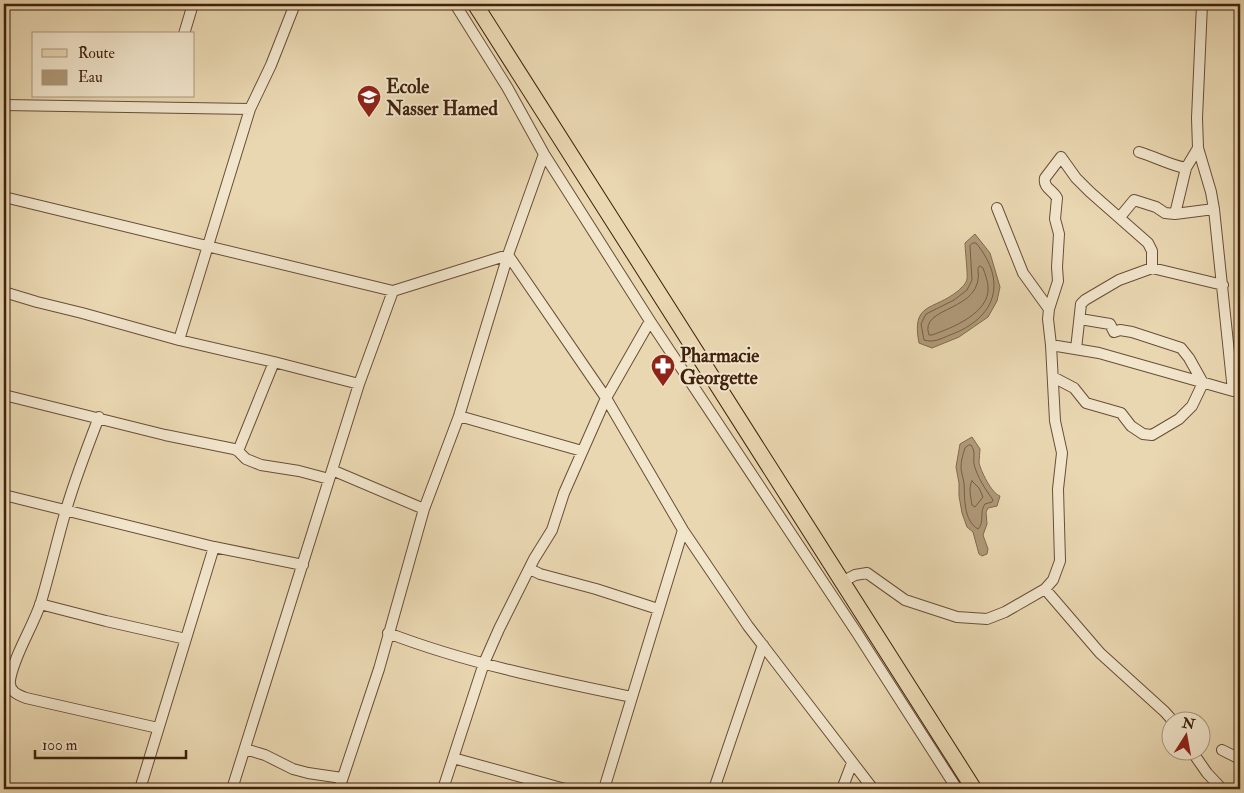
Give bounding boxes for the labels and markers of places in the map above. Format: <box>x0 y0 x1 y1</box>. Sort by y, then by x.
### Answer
place label: Ecole Nasser Hamed <box>385 75 498 121</box>
school or university icon: Ecole Nasser Hamed <box>356 84 382 118</box>
place label: Pharmacie Georgette <box>680 344 759 391</box>
pharmacy icon: Pharmacie Georgette <box>650 353 676 387</box>

